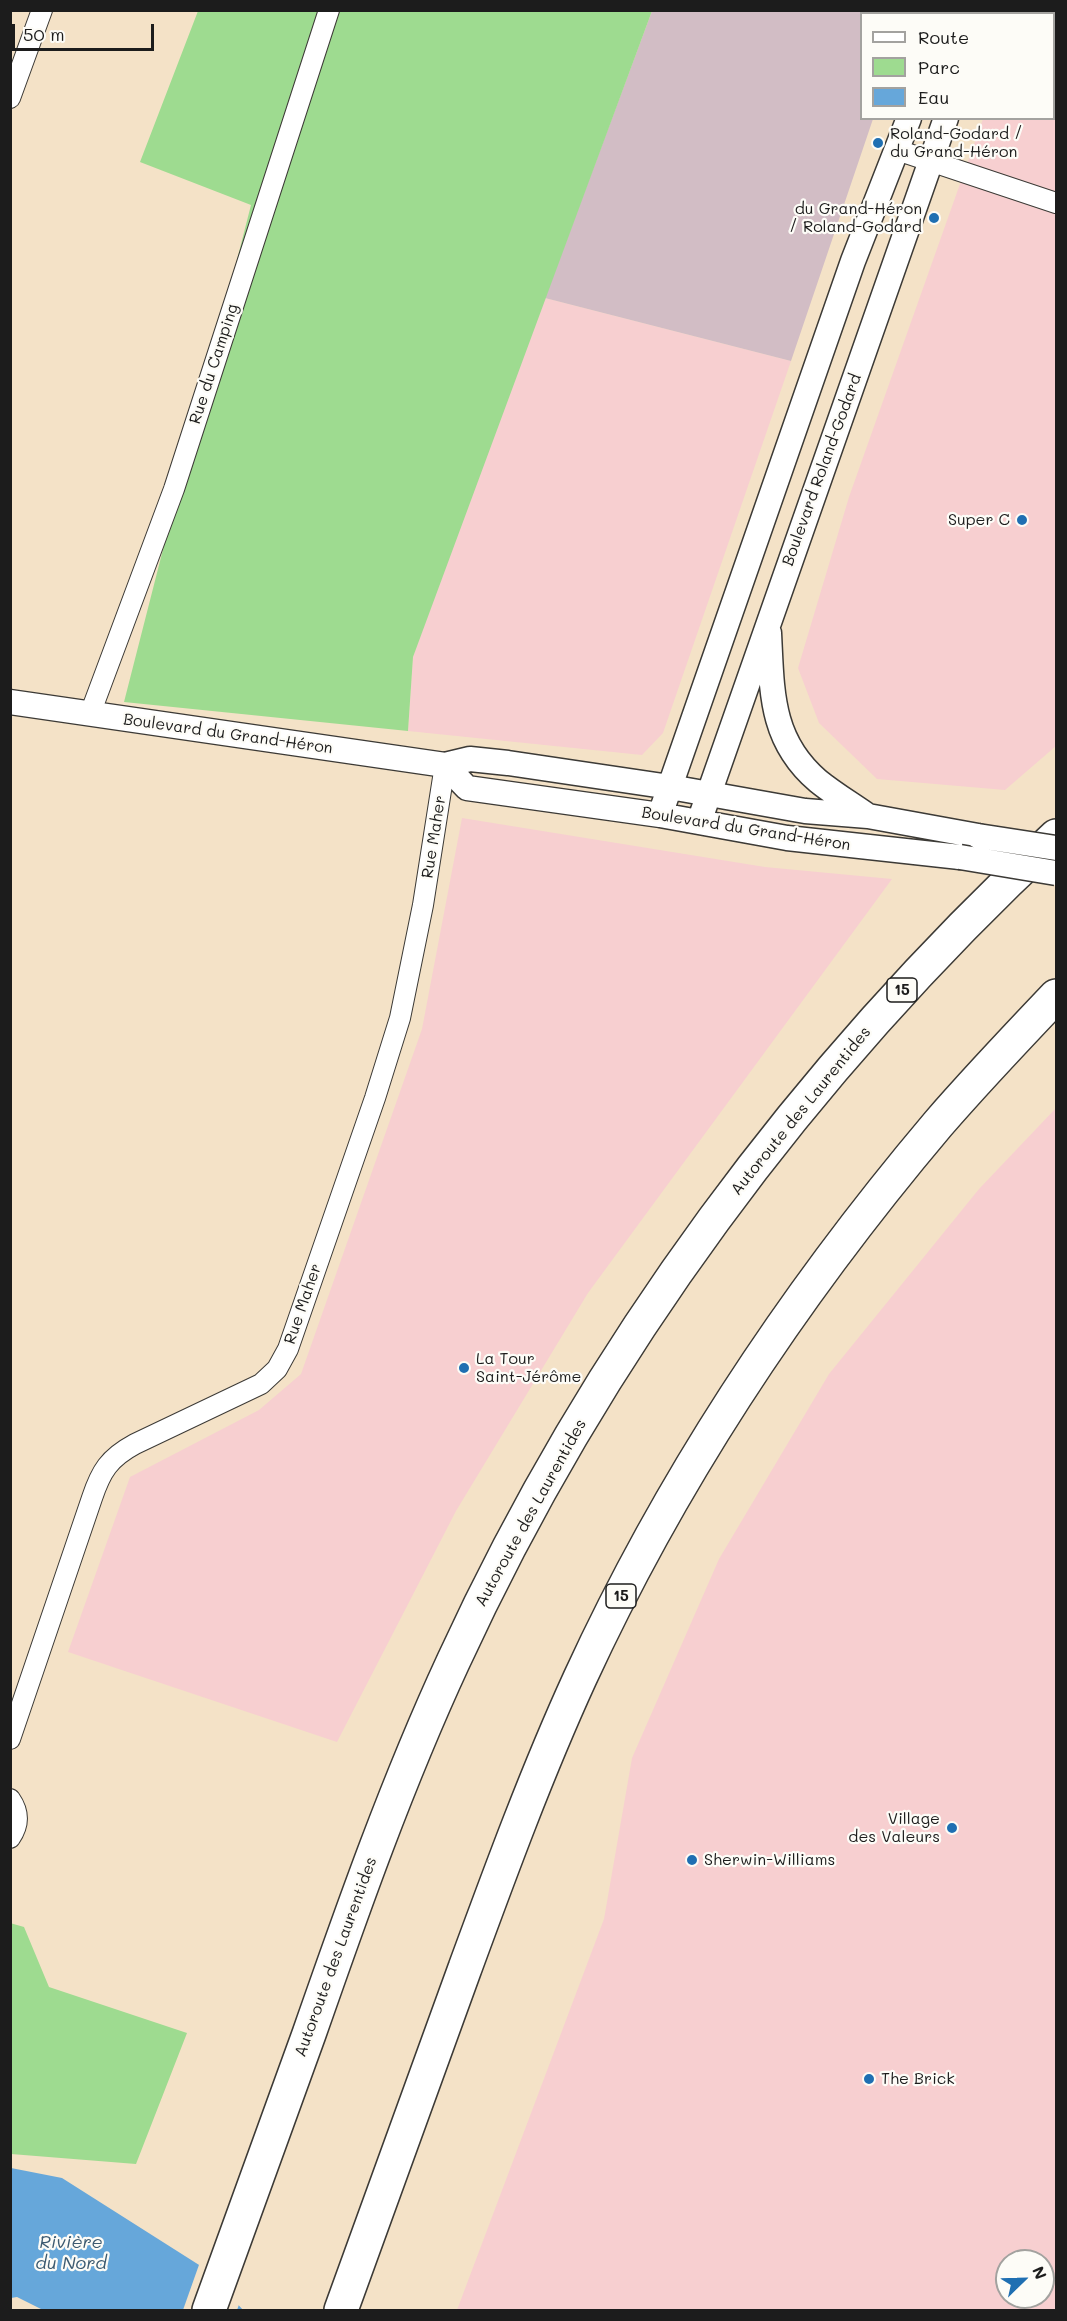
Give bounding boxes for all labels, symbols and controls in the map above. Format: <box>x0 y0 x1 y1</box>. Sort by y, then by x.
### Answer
scale bar <box>15 12 158 50</box>
legend <box>860 12 1055 120</box>
text: 50 m <box>23 22 65 46</box>
text: Route <box>918 25 969 49</box>
text: Parc <box>918 55 960 79</box>
text: Eau <box>918 85 949 109</box>
place label: Roland-Godard / du Grand-Héron <box>890 124 1023 162</box>
marker: Roland-Godard / du Grand-Héron <box>871 136 885 150</box>
place label: du Grand-Héron / Roland-Godard <box>789 199 922 237</box>
marker: du Grand-Héron / Roland-Godard <box>927 211 941 225</box>
street label: Rue du Camping <box>186 302 242 426</box>
street label: Boulevard Roland-Godard <box>778 371 866 569</box>
place label: Super C <box>948 510 1010 530</box>
marker: Super C <box>1015 513 1029 527</box>
street label: Boulevard du Grand-Héron <box>122 710 334 758</box>
street label: Rue Maher <box>418 794 450 880</box>
street label: Boulevard du Grand-Héron <box>640 803 852 855</box>
road number: 15 <box>887 978 917 1002</box>
street label: Autoroute des Laurentides <box>727 1023 875 1199</box>
street label: Rue Maher <box>280 1261 326 1347</box>
place label: La Tour Saint-Jérôme <box>476 1349 581 1387</box>
marker: La Tour Saint-Jérôme <box>457 1361 471 1375</box>
street label: Autoroute des Laurentides <box>471 1416 591 1610</box>
road number: 15 <box>606 1584 636 1608</box>
place label: Village des Valeurs <box>848 1809 940 1847</box>
marker: Village des Valeurs <box>945 1821 959 1835</box>
place label: Sherwin-Williams <box>704 1850 835 1870</box>
marker: Sherwin-Williams <box>685 1853 699 1867</box>
street label: Autoroute des Laurentides <box>291 1854 381 2060</box>
place label: The Brick <box>881 2069 955 2089</box>
marker: The Brick <box>862 2072 876 2086</box>
water label: Rivière du Nord <box>35 2231 107 2274</box>
north arrow <box>995 2249 1055 2309</box>
text: N <box>1028 2263 1052 2282</box>

